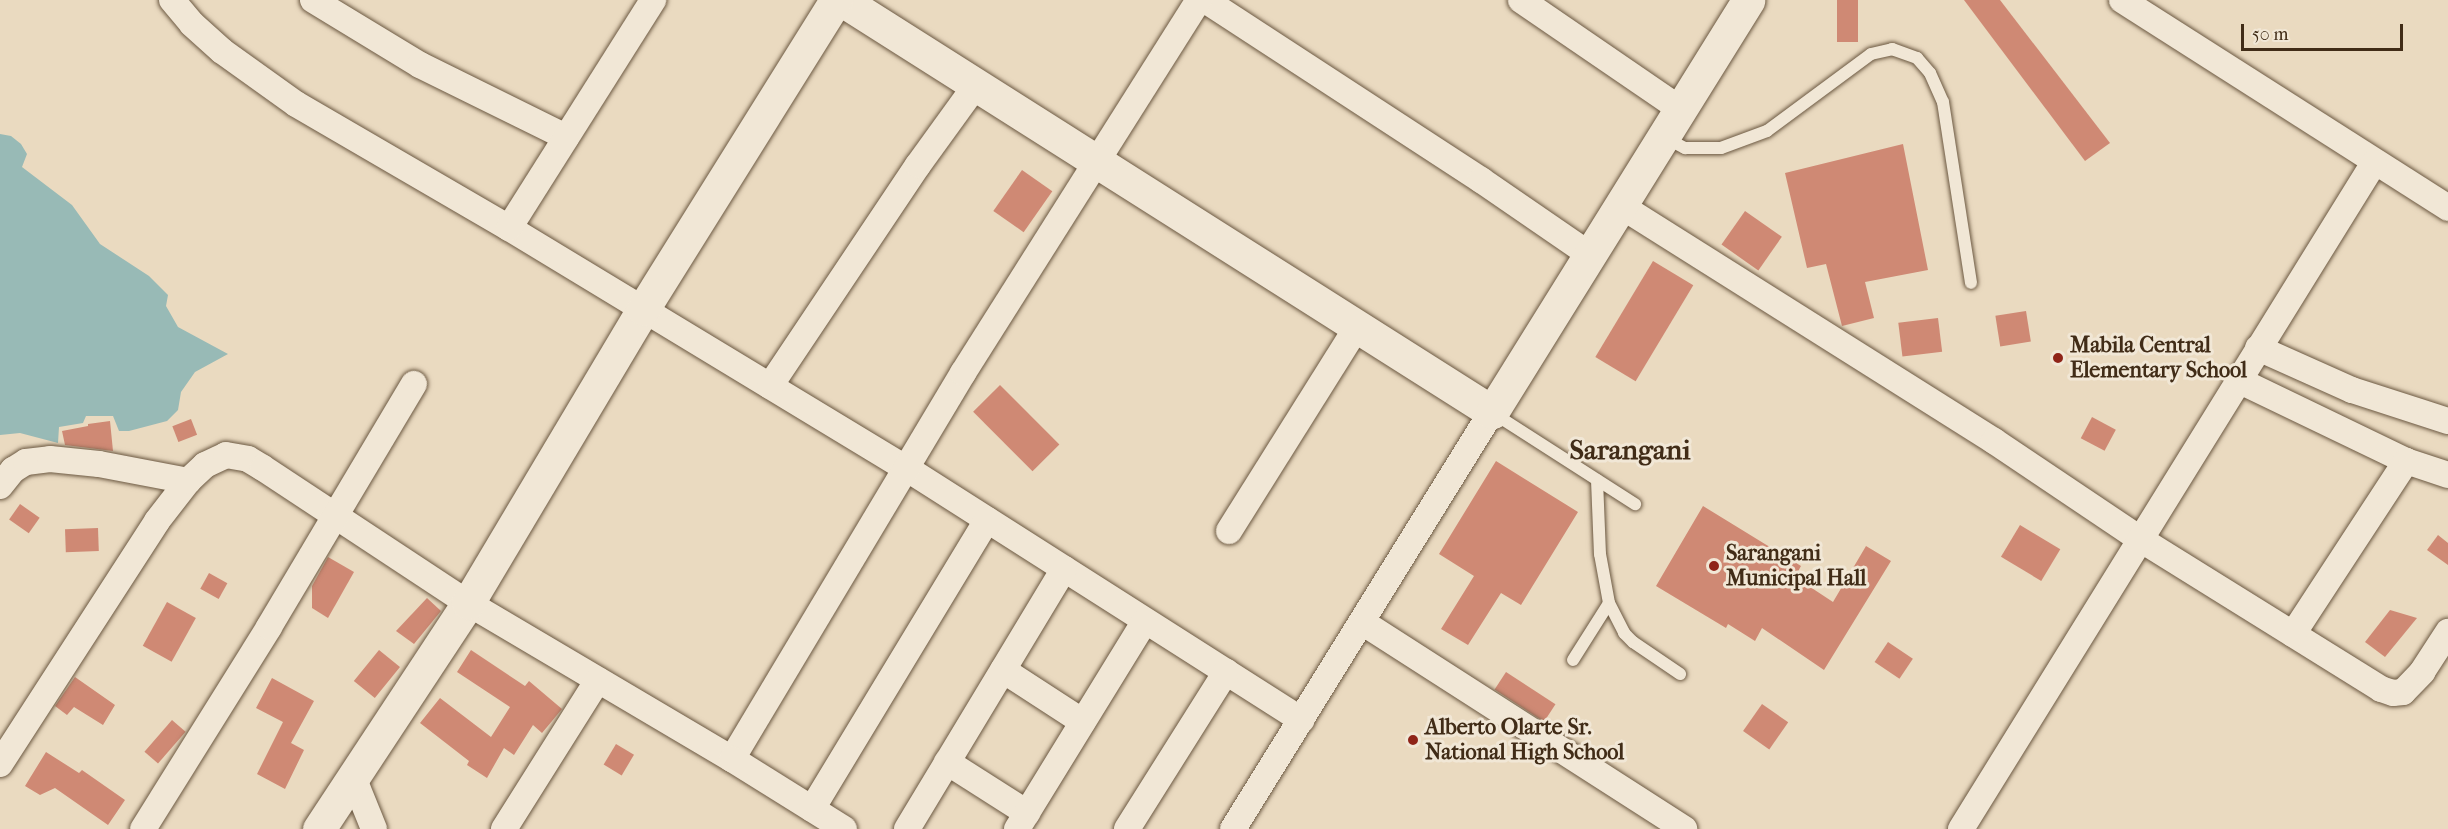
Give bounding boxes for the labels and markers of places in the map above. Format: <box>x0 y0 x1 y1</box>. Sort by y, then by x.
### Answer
place label: Mabila Central Elementary School <box>2070 332 2247 384</box>
marker: Mabila Central Elementary School <box>2051 351 2065 365</box>
place label: Sarangani Municipal Hall <box>1726 540 1866 592</box>
marker: Sarangani Municipal Hall <box>1707 559 1721 573</box>
place label: Alberto Olarte Sr. National High School <box>1425 714 1624 766</box>
marker: Alberto Olarte Sr. National High School <box>1406 733 1420 747</box>

